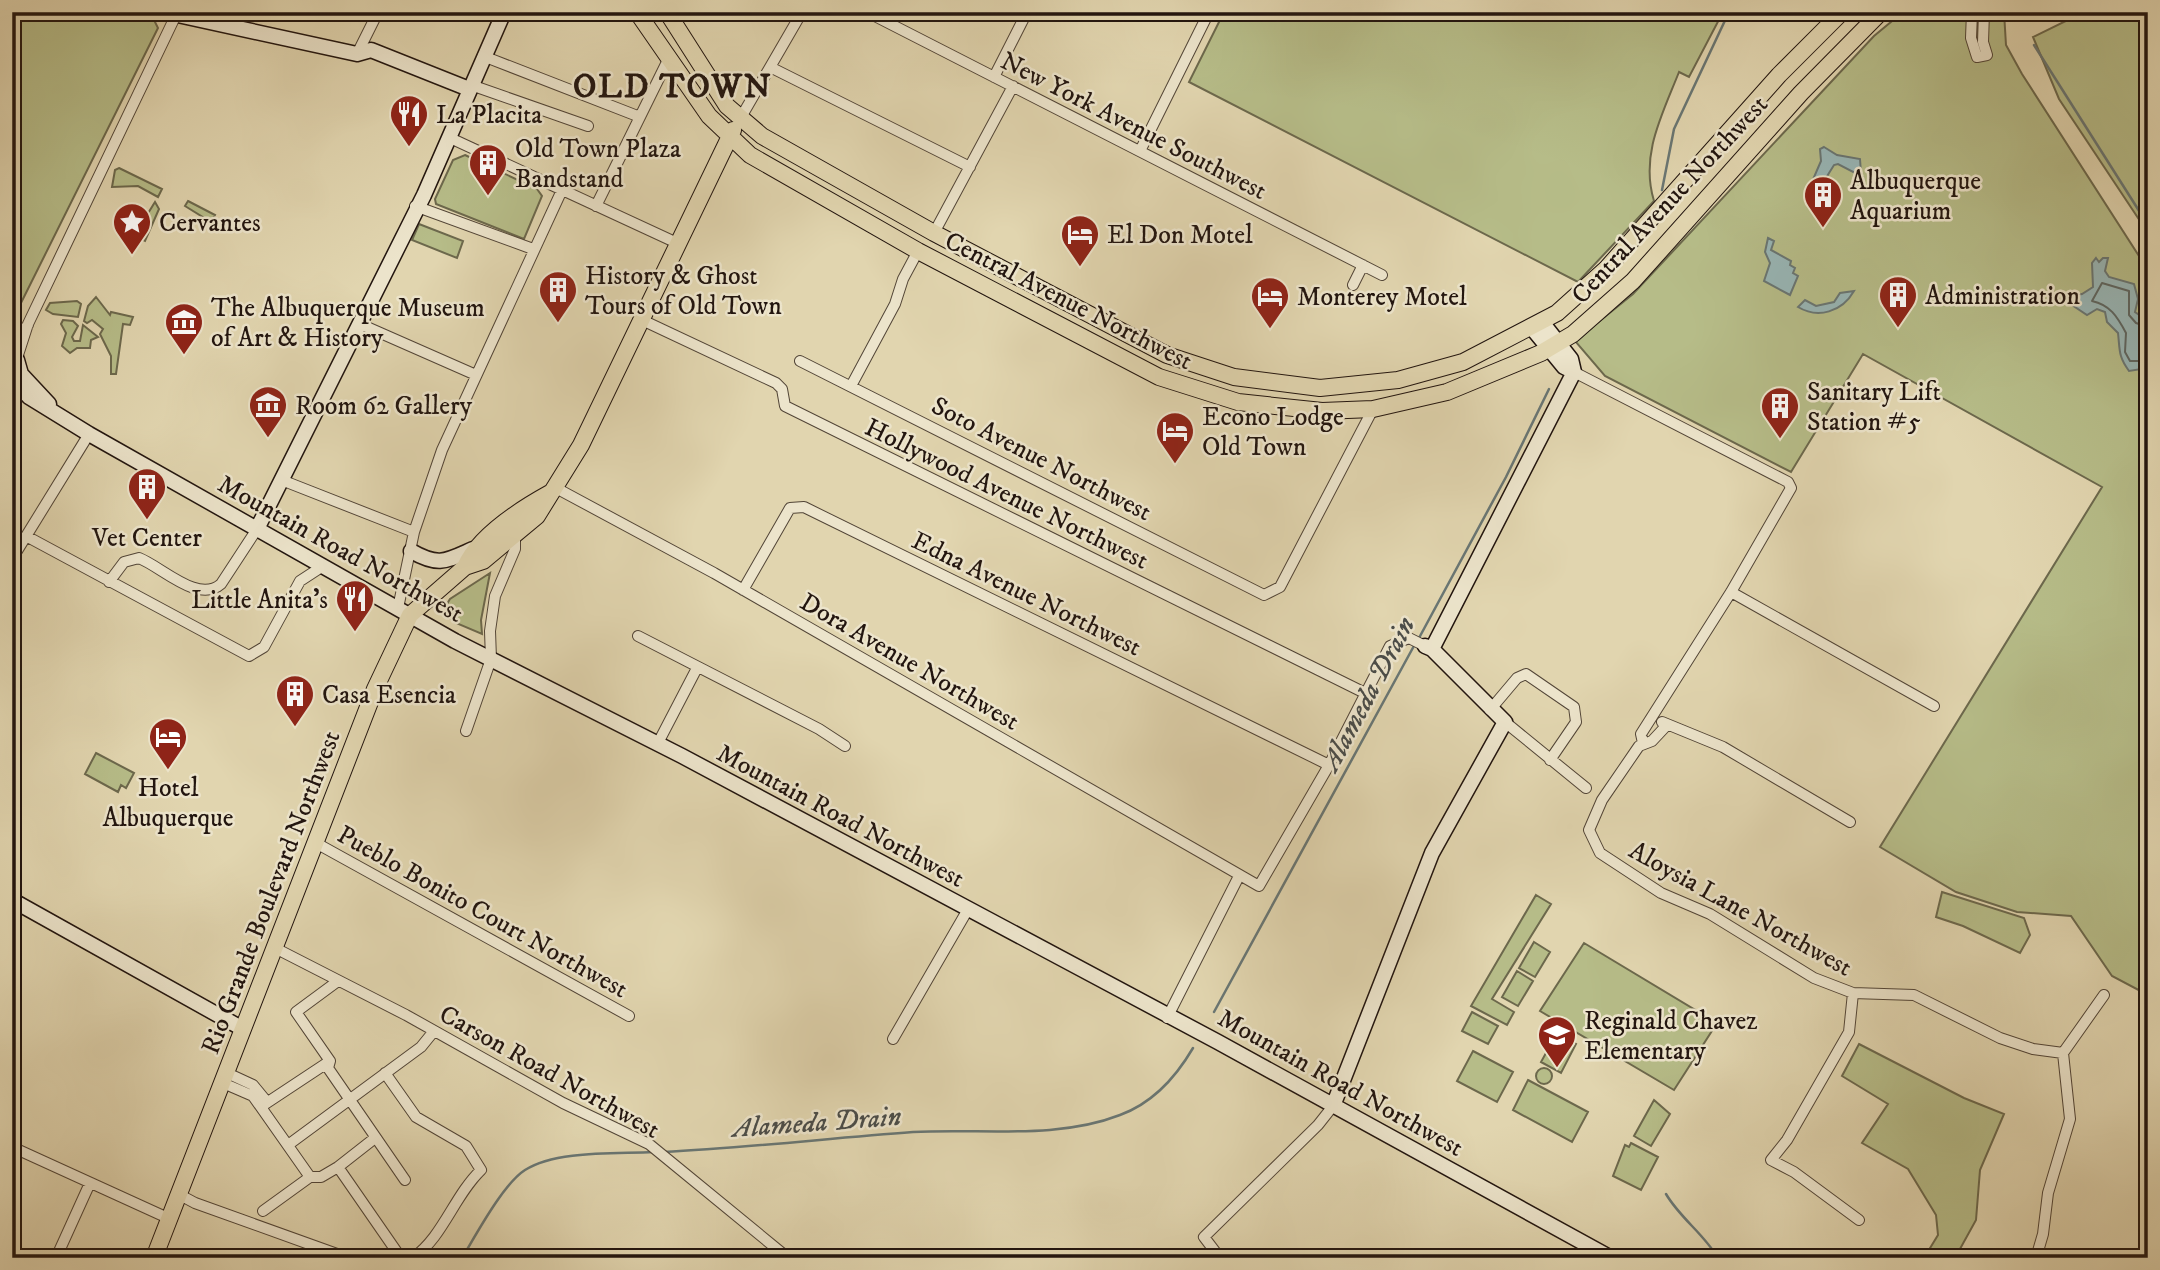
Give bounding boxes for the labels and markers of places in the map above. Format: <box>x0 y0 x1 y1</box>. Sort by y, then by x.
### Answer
restaurant icon: La Placita <box>388 93 430 148</box>
place label: La Placita <box>436 99 542 132</box>
place label: Old Town Plaza Bandstand <box>515 133 681 196</box>
building icon: Old Town Plaza Bandstand <box>467 142 509 197</box>
place label: Albuquerque Aquarium <box>1850 165 1981 228</box>
building icon: Albuquerque Aquarium <box>1802 174 1844 229</box>
place icon: Cervantes <box>111 201 153 256</box>
place label: Cervantes <box>159 207 261 240</box>
hotel icon: El Don Motel <box>1059 213 1101 268</box>
place label: El Don Motel <box>1107 219 1253 252</box>
place label: History & Ghost Tours of Old Town <box>585 260 782 323</box>
building icon: History & Ghost Tours of Old Town <box>537 269 579 324</box>
building icon: Administration <box>1877 274 1919 329</box>
hotel icon: Monterey Motel <box>1249 275 1291 330</box>
place label: Administration <box>1925 280 2080 313</box>
place label: Monterey Motel <box>1297 281 1467 314</box>
place label: The Albuquerque Museum of Art & History <box>211 292 485 355</box>
museum icon: The Albuquerque Museum of Art & History <box>163 301 205 356</box>
place label: Sanitary Lift Station #5 <box>1807 376 1941 439</box>
museum icon: Room 62 Gallery <box>247 384 289 439</box>
building icon: Sanitary Lift Station #5 <box>1759 385 1801 440</box>
place label: Room 62 Gallery <box>295 390 473 423</box>
place label: Econo Lodge Old Town <box>1202 401 1344 464</box>
hotel icon: Econo Lodge Old Town <box>1154 410 1196 465</box>
building icon: Vet Center <box>126 466 168 521</box>
place label: Vet Center <box>91 522 202 555</box>
restaurant icon: Little Anita’s <box>334 578 376 633</box>
place label: Little Anita’s <box>191 584 328 617</box>
building icon: Casa Esencia <box>274 673 316 728</box>
place label: Casa Esencia <box>322 679 456 712</box>
hotel icon: Hotel Albuquerque <box>147 716 189 771</box>
place label: Hotel Albuquerque <box>102 772 234 835</box>
place label: Reginald Chavez Elementary <box>1584 1005 1758 1068</box>
school or university icon: Reginald Chavez Elementary <box>1536 1014 1578 1069</box>

